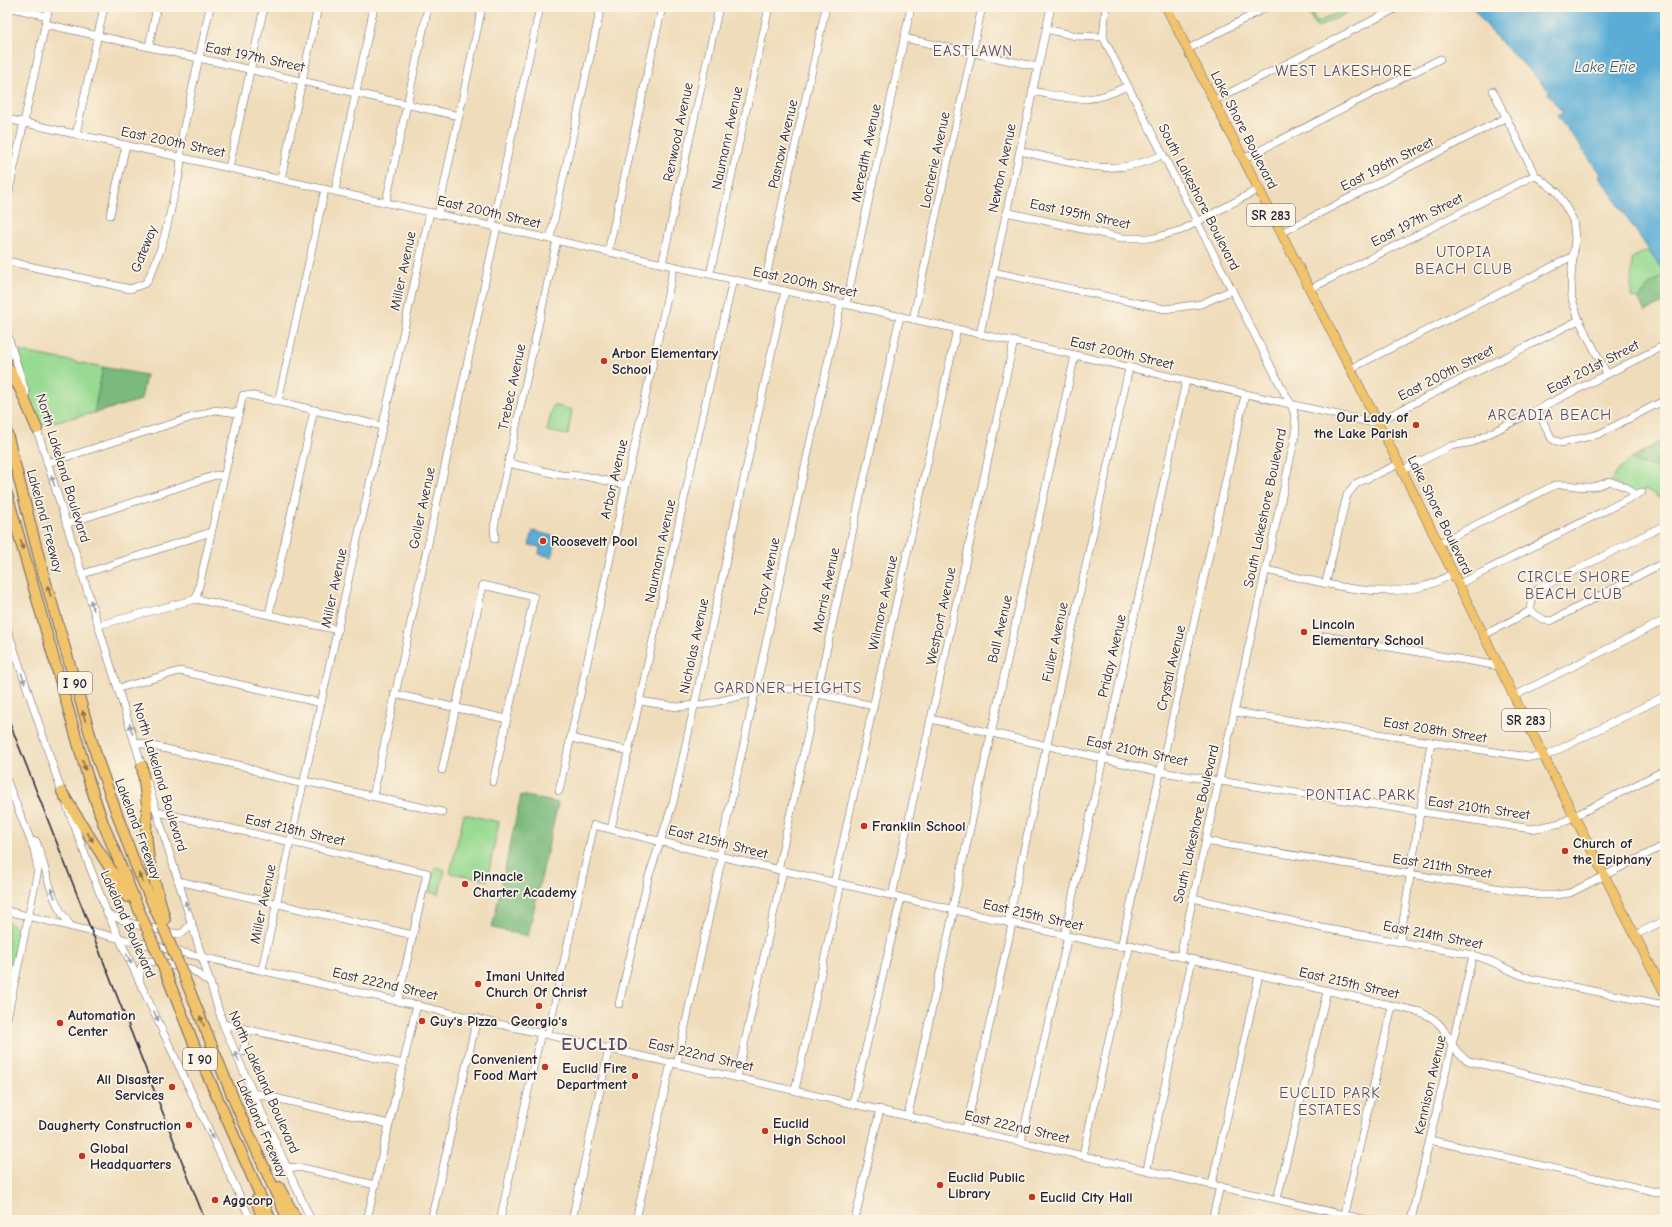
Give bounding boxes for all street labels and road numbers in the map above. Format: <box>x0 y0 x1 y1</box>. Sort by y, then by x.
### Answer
street label: East 197th Street <box>204 38 307 76</box>
street label: Lake Shore Boulevard <box>1207 68 1281 192</box>
street label: Renwood Avenue <box>659 81 697 183</box>
street label: Naumann Avenue <box>708 85 746 191</box>
street label: Pasnow Avenue <box>764 98 802 190</box>
street label: Meredith Avenue <box>847 102 885 204</box>
street label: Locherie Avenue <box>916 110 954 210</box>
street label: South Lakeshore Boulevard <box>1155 121 1243 273</box>
street label: Newton Avenue <box>984 122 1020 214</box>
street label: East 200th Street <box>119 123 227 162</box>
street label: East 196th Street <box>1338 133 1437 195</box>
street label: East 197th Street <box>1368 189 1467 251</box>
street label: East 200th Street <box>436 192 543 232</box>
street label: East 195th Street <box>1028 195 1133 233</box>
road number: SR 283 <box>1247 204 1295 226</box>
street label: Gateway <box>127 222 161 275</box>
street label: Miller Avenue <box>386 230 420 312</box>
street label: East 200th Street <box>751 263 859 302</box>
street label: East 200th Street <box>1069 333 1176 373</box>
street label: East 201st Street <box>1544 336 1643 398</box>
street label: East 200th Street <box>1395 341 1498 405</box>
street label: Trebec Avenue <box>495 342 529 432</box>
street label: North Lakeland Boulevard <box>32 392 94 544</box>
street label: South Lakeshore Boulevard <box>1240 427 1290 589</box>
street label: Arbor Avenue <box>597 437 631 521</box>
street label: Lake Shore Boulevard <box>1404 453 1476 577</box>
street label: Goller Avenue <box>405 465 439 551</box>
street label: Lakeland Freeway <box>23 467 67 575</box>
street label: Naumann Avenue <box>641 498 679 604</box>
street label: Tracy Avenue <box>750 536 784 618</box>
street label: Morris Avenue <box>809 546 843 634</box>
street label: Miller Avenue <box>317 547 351 629</box>
street label: Wilmore Avenue <box>865 554 901 652</box>
street label: Westport Avenue <box>922 565 960 667</box>
street label: Ball Avenue <box>984 593 1016 665</box>
street label: Nicholas Avenue <box>676 597 712 695</box>
street label: Fuller Avenue <box>1038 600 1072 684</box>
street label: Priday Avenue <box>1094 613 1130 699</box>
street label: Crystal Avenue <box>1153 623 1189 713</box>
road number: I 90 <box>58 672 92 694</box>
street label: North Lakeland Boulevard <box>129 701 191 853</box>
road number: SR 283 <box>1502 709 1550 731</box>
street label: East 208th Street <box>1382 713 1489 747</box>
street label: East 210th Street <box>1085 732 1190 770</box>
street label: South Lakeshore Boulevard <box>1169 743 1223 905</box>
street label: Lakeland Freeway <box>111 776 165 882</box>
street label: East 210th Street <box>1427 792 1532 824</box>
street label: East 218th Street <box>244 810 347 850</box>
street label: East 215th Street <box>667 821 770 863</box>
street label: East 211th Street <box>1391 850 1494 882</box>
street label: Miller Avenue <box>246 863 280 945</box>
street label: Lakeland Boulevard <box>97 867 159 981</box>
street label: East 215th Street <box>981 895 1086 935</box>
street label: East 214th Street <box>1382 917 1485 953</box>
street label: East 215th Street <box>1297 963 1402 1003</box>
street label: East 222nd Street <box>331 964 440 1005</box>
street label: North Lakeland Boulevard <box>225 1008 303 1156</box>
street label: Kennison Avenue <box>1410 1034 1450 1136</box>
street label: East 222nd Street <box>647 1035 756 1076</box>
road number: I 90 <box>183 1048 217 1070</box>
street label: Lakeland Freeway <box>233 1076 292 1181</box>
street label: East 222nd Street <box>963 1107 1072 1148</box>

